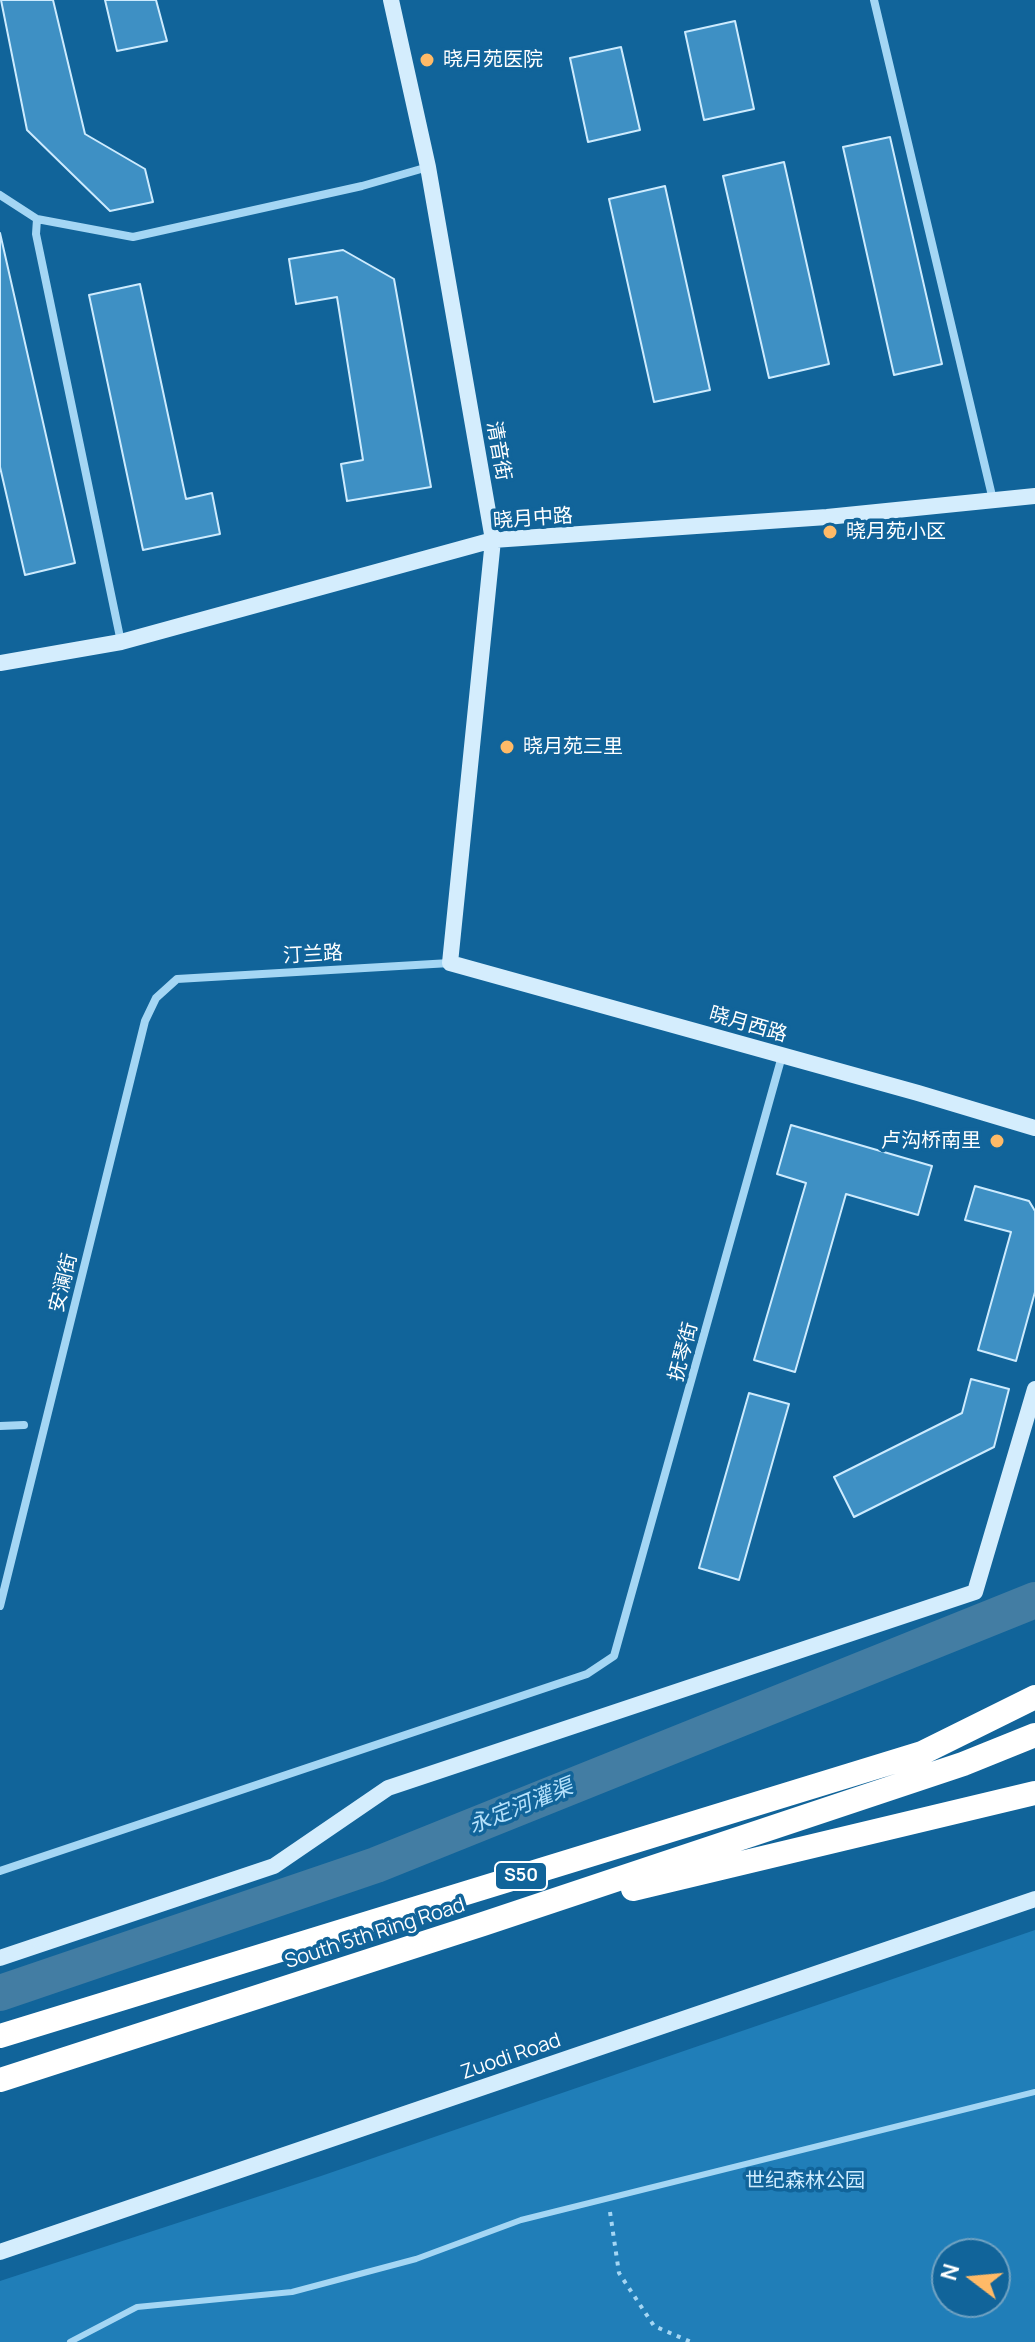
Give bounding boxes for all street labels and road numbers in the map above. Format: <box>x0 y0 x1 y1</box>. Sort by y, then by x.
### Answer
street label: 清音街 <box>481 419 515 483</box>
street label: 晓月中路 <box>492 504 574 534</box>
street label: 汀兰路 <box>282 941 344 969</box>
street label: 晓月西路 <box>706 1002 790 1048</box>
street label: 安澜街 <box>45 1251 83 1315</box>
street label: 抚琴街 <box>665 1320 703 1384</box>
road number: S50 <box>495 1862 547 1890</box>
street label: South 5th Ring Road <box>282 1894 468 1974</box>
street label: Zuodi Road <box>458 2029 564 2085</box>

